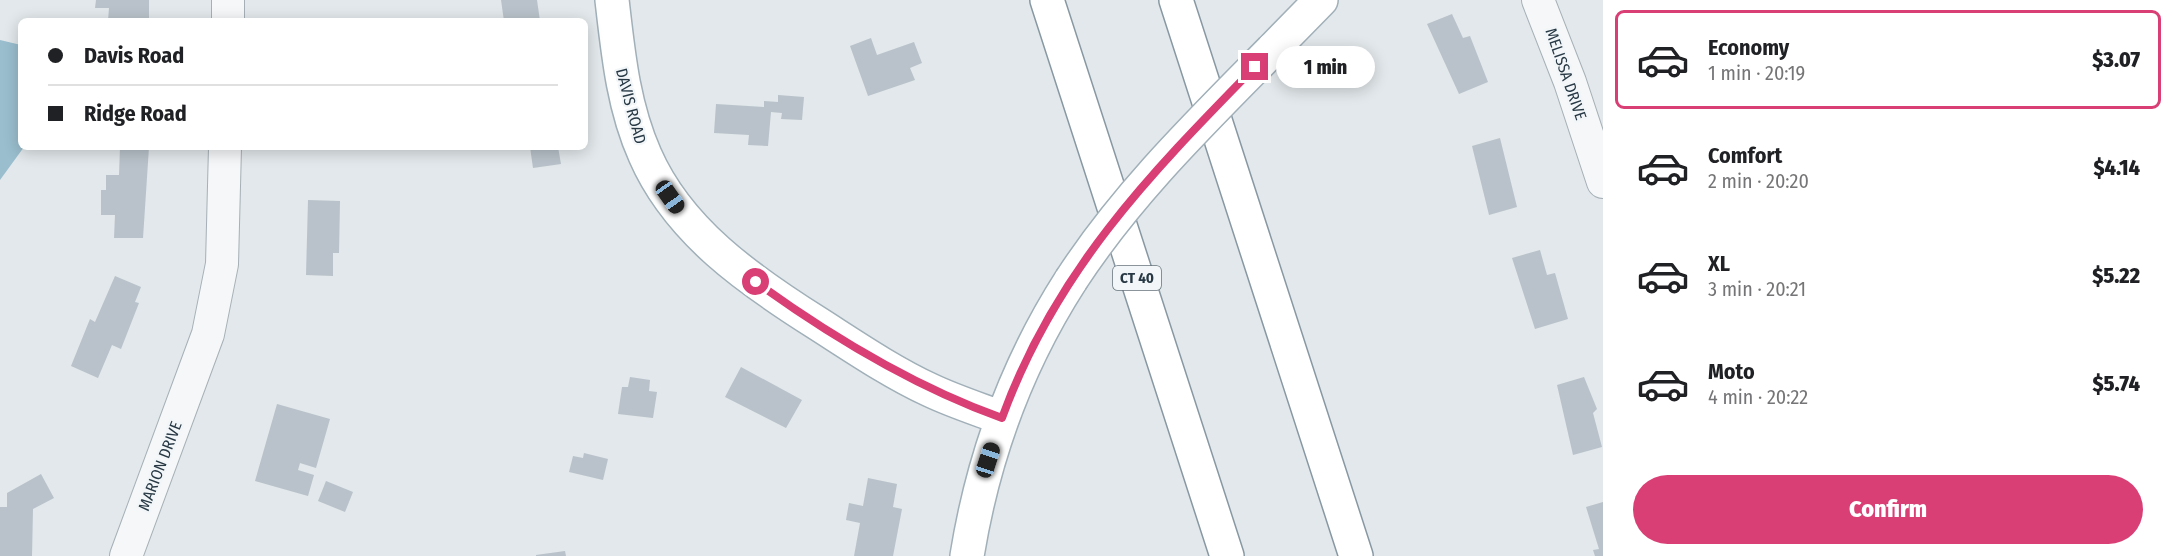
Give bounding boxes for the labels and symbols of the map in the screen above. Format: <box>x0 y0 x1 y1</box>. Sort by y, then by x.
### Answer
street label: MELISSA DRIVE <box>1541 26 1591 122</box>
callout: 1 min <box>1276 46 1375 88</box>
route end <box>1241 53 1268 80</box>
street label: DAVIS ROAD <box>612 66 650 146</box>
car <box>652 177 688 217</box>
road number: CT 40 <box>1113 266 1161 290</box>
route start <box>742 268 769 295</box>
street label: MARION DRIVE <box>134 419 186 513</box>
car <box>974 440 1002 480</box>

